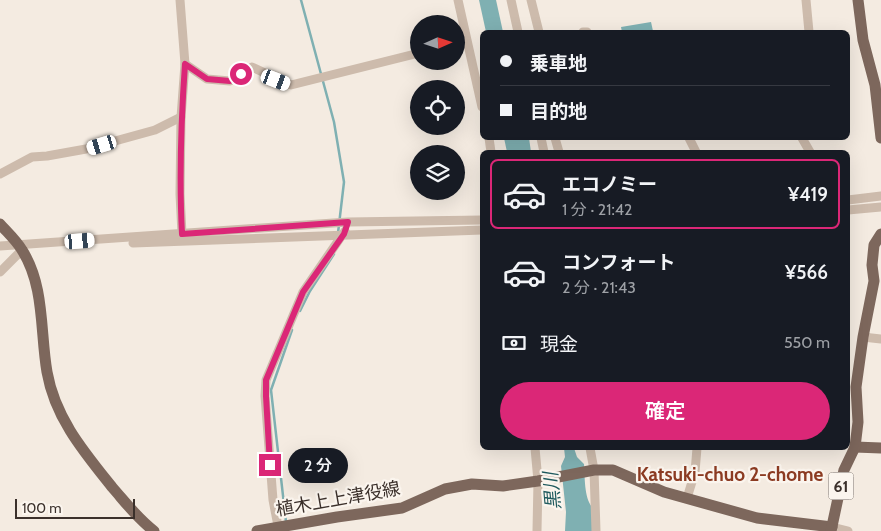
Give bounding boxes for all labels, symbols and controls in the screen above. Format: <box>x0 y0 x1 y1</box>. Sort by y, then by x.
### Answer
north arrow <box>410 15 465 70</box>
map controls <box>410 15 465 200</box>
text: 乗車地 <box>530 52 587 75</box>
route start <box>230 63 252 85</box>
car <box>259 68 292 92</box>
button: locate <box>410 80 465 135</box>
text: 目的地 <box>530 100 587 123</box>
car <box>85 133 118 157</box>
button: layers <box>410 145 465 200</box>
icon: car <box>502 172 547 217</box>
text: エコノミー <box>562 173 657 196</box>
text: ¥419 <box>788 183 828 206</box>
text: 1 分 · 21:42 <box>562 200 632 219</box>
car <box>64 232 95 250</box>
icon: car <box>502 250 547 295</box>
text: コンフォート <box>562 251 675 274</box>
text: ¥566 <box>785 261 828 284</box>
text: 2 分 · 21:43 <box>562 278 636 297</box>
icon: cash <box>500 329 528 357</box>
text: 現金 <box>540 333 578 356</box>
text: 550 m <box>784 333 830 352</box>
button: 確定 <box>500 382 830 440</box>
callout: 2 分 <box>288 448 348 482</box>
route end <box>259 454 281 476</box>
text: 2 分 <box>304 456 332 475</box>
district label: Katsuki-chuo 2-chome <box>637 463 823 486</box>
water label: 黒川 <box>539 469 565 511</box>
road number: 61 <box>828 472 854 500</box>
street label: 植木上上津役線 <box>274 477 402 521</box>
scale bar <box>15 496 135 519</box>
text: 100 m <box>22 499 62 517</box>

